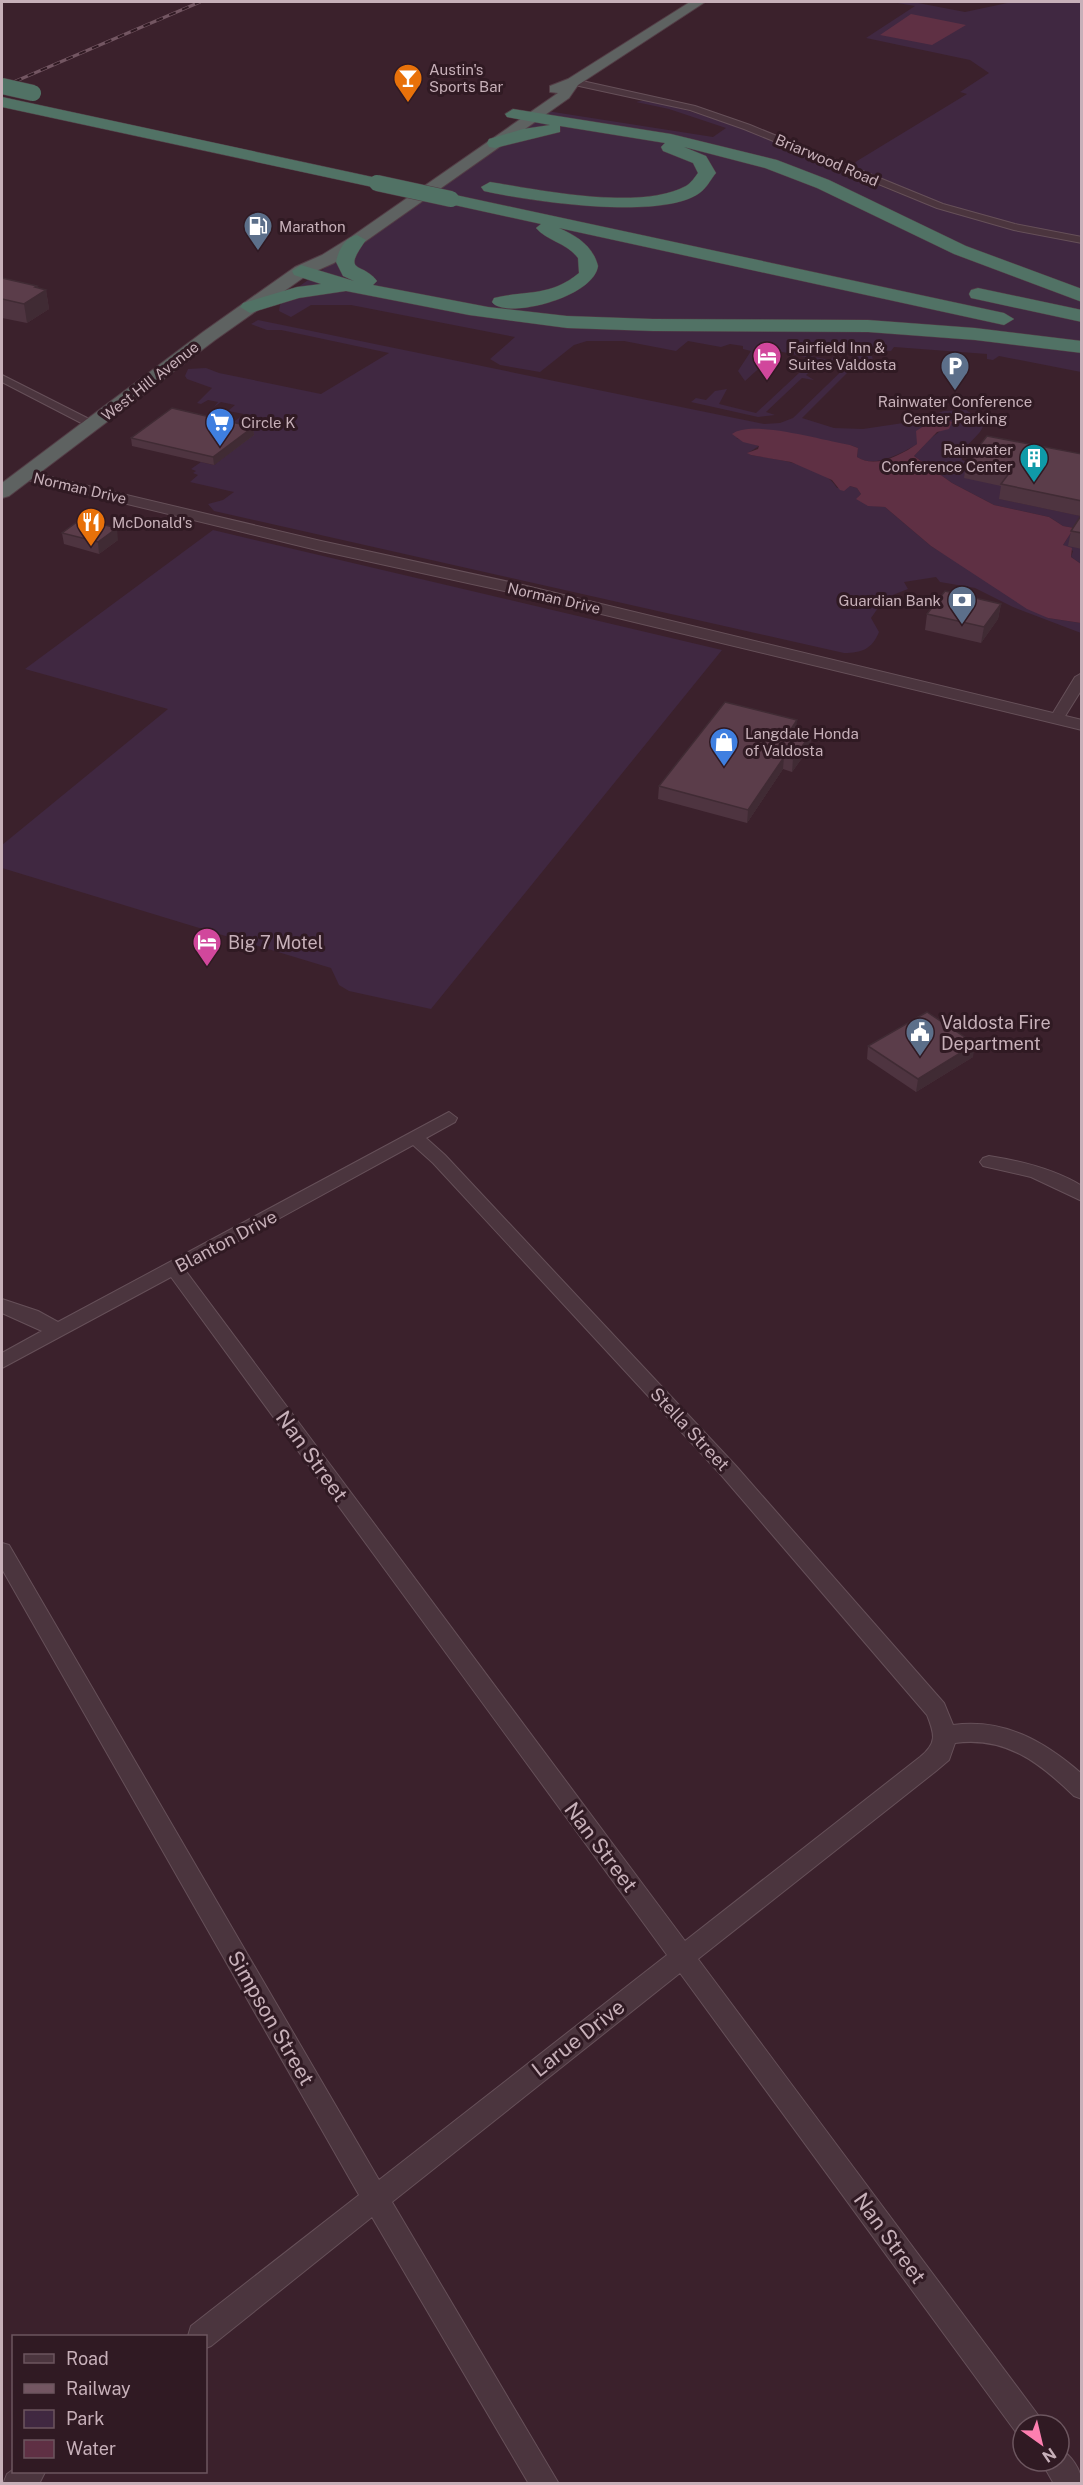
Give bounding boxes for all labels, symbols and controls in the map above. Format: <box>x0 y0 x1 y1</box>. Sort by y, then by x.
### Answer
place label: Austin's Sports Bar <box>429 61 503 95</box>
bar icon: Austin's Sports Bar <box>392 62 424 104</box>
street label: Briarwood Road <box>773 131 881 189</box>
fuel station icon: Marathon <box>242 210 274 252</box>
place label: Marathon <box>279 218 346 235</box>
street label: West Hill Avenue <box>98 338 202 424</box>
place label: Fairfield Inn & Suites Valdosta <box>788 339 896 373</box>
hotel icon: Fairfield Inn & Suites Valdosta <box>751 340 783 382</box>
parking icon: Rainwater Conference Center Parking <box>939 350 971 392</box>
place label: Rainwater Conference Center Parking <box>878 393 1032 427</box>
supermarket icon: Circle K <box>204 406 236 448</box>
place label: Circle K <box>241 414 295 431</box>
place label: Rainwater Conference Center <box>881 441 1013 475</box>
building icon: Rainwater Conference Center <box>1018 442 1050 484</box>
street label: Norman Drive <box>32 469 128 507</box>
restaurant icon: McDonald's <box>75 506 107 548</box>
place label: McDonald's <box>112 514 192 531</box>
street label: Norman Drive <box>506 579 602 617</box>
bank icon: Guardian Bank <box>946 584 978 626</box>
place label: Guardian Bank <box>838 592 941 609</box>
place label: Langdale Honda of Valdosta <box>745 725 859 759</box>
shop icon: Langdale Honda of Valdosta <box>708 726 740 768</box>
hotel icon: Big 7 Motel <box>191 926 223 968</box>
place label: Big 7 Motel <box>228 932 323 953</box>
place label: Valdosta Fire Department <box>941 1012 1051 1054</box>
public building icon: Valdosta Fire Department <box>904 1016 936 1058</box>
street label: Blanton Drive <box>172 1205 280 1277</box>
street label: Stella Street <box>646 1383 734 1475</box>
street label: Nan Street <box>271 1406 353 1506</box>
street label: Nan Street <box>559 1797 643 1897</box>
street label: Simpson Street <box>222 1946 320 2090</box>
street label: Larue Drive <box>527 1994 629 2082</box>
street label: Nan Street <box>849 2188 931 2288</box>
legend <box>12 2335 207 2473</box>
text: Road <box>66 2348 109 2369</box>
text: Railway <box>66 2378 131 2399</box>
text: Park <box>66 2408 104 2429</box>
north arrow <box>1011 2413 1071 2473</box>
text: Water <box>66 2438 116 2459</box>
text: N <box>1039 2444 1060 2466</box>

